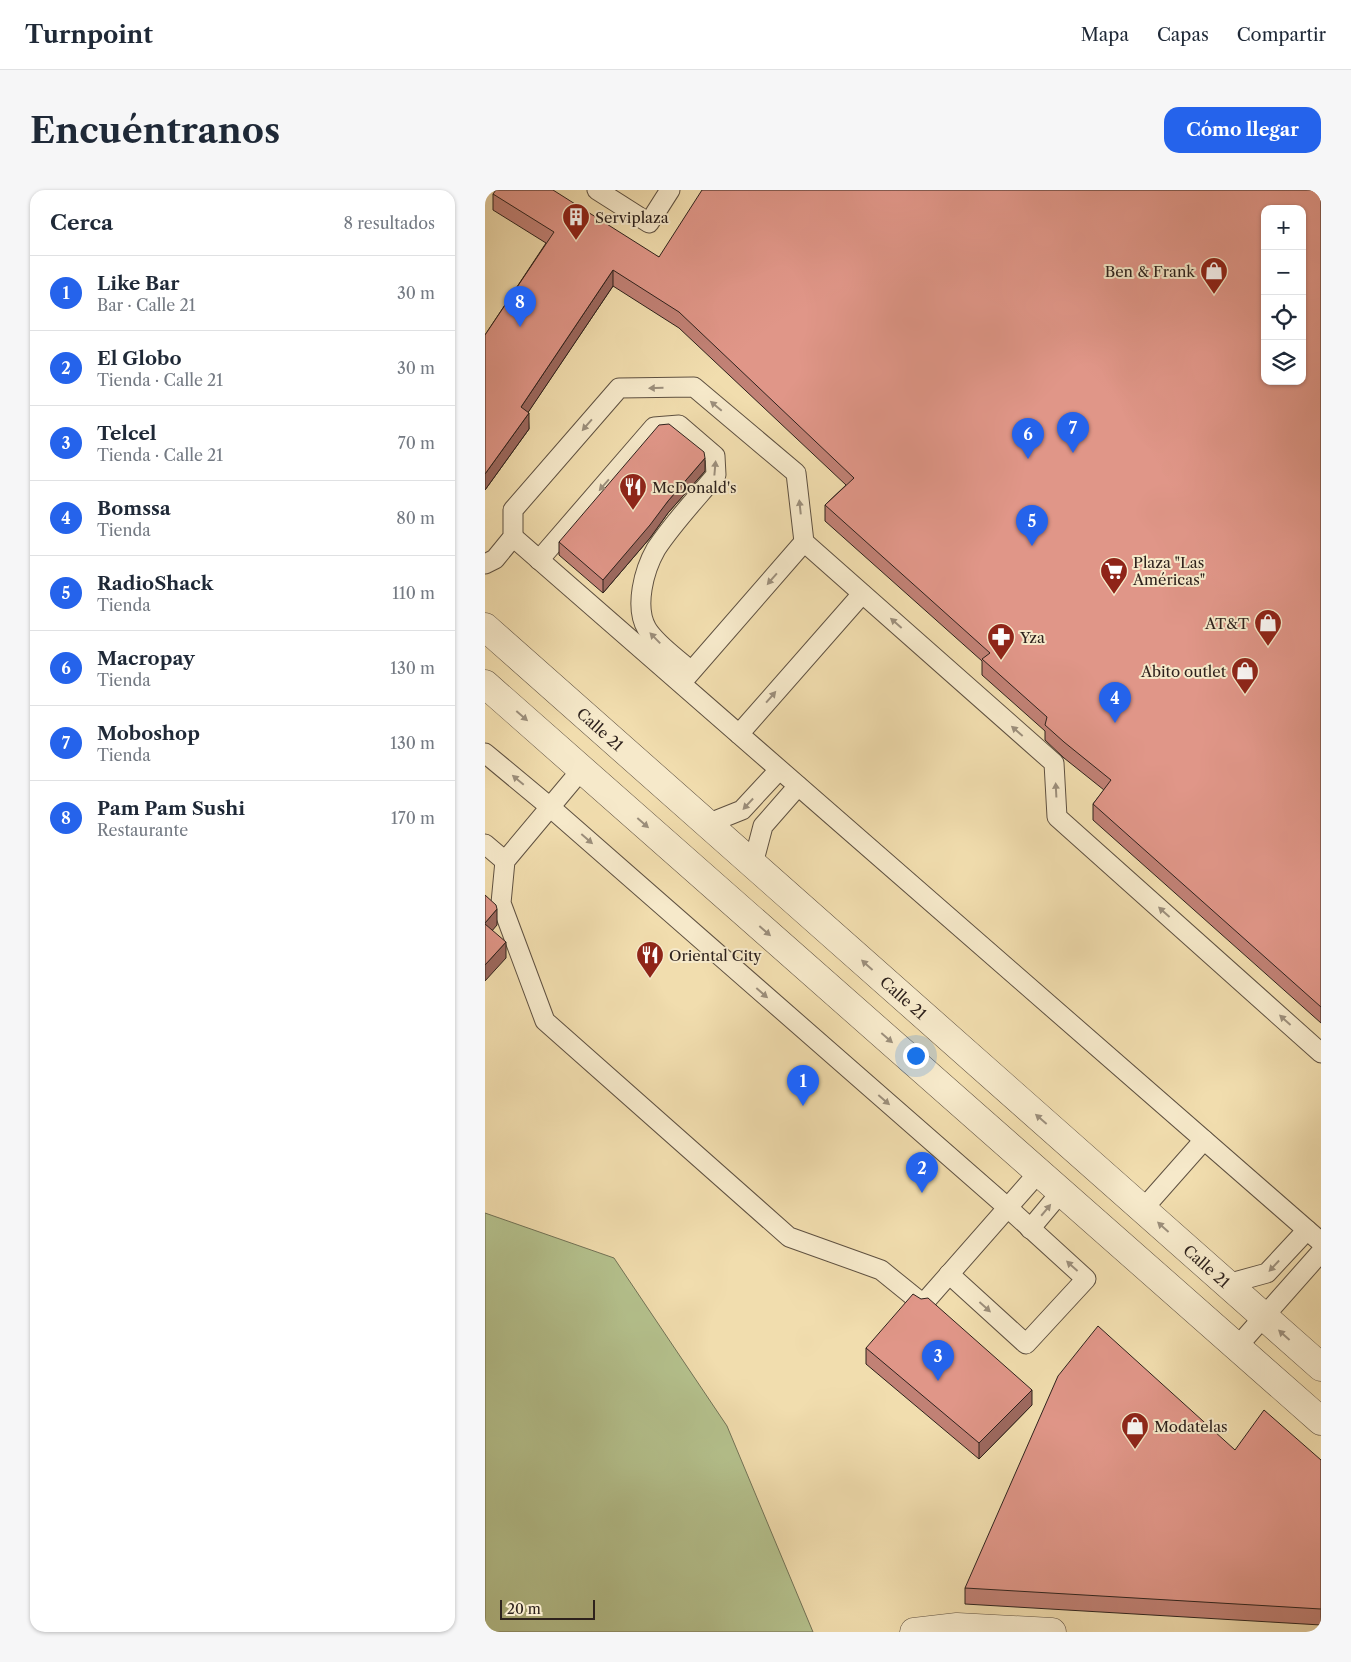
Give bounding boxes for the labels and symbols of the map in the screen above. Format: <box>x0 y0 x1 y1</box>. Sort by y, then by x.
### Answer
building icon: Serviplaza <box>561 202 591 241</box>
place label: Serviplaza <box>595 208 669 227</box>
shop icon: Ben & Frank <box>1199 256 1229 295</box>
place label: Ben & Frank <box>1105 262 1196 281</box>
pin: 8 <box>504 286 536 327</box>
one-way arrow <box>648 384 664 392</box>
one-way arrow <box>711 400 723 412</box>
pin: 7 <box>1057 412 1089 453</box>
one-way arrow <box>581 418 593 430</box>
pin: 6 <box>1012 418 1044 459</box>
one-way arrow <box>711 460 719 476</box>
restaurant icon: McDonald's <box>618 472 648 511</box>
place label: McDonald's <box>652 478 737 497</box>
one-way arrow <box>598 479 610 491</box>
one-way arrow <box>796 499 804 515</box>
pin: 5 <box>1016 505 1048 546</box>
place label: Plaza "Las Américas" <box>1132 553 1205 589</box>
supermarket icon: Plaza "Las Américas" <box>1099 556 1129 595</box>
one-way arrow <box>766 572 777 585</box>
shop icon: AT&T <box>1253 608 1283 647</box>
place label: AT&T <box>1204 614 1250 633</box>
one-way arrow <box>889 618 902 629</box>
pharmacy icon: Yza <box>986 622 1016 661</box>
place label: Yza <box>1019 628 1045 647</box>
one-way arrow <box>649 632 661 644</box>
shop icon: Abito outlet <box>1230 656 1260 695</box>
place label: Abito outlet <box>1140 662 1227 681</box>
pin: 4 <box>1099 682 1131 723</box>
one-way arrow <box>765 692 777 704</box>
street label: Calle 21 <box>573 703 628 755</box>
one-way arrow <box>515 710 527 722</box>
one-way arrow <box>1012 725 1024 737</box>
one-way arrow <box>511 775 524 786</box>
one-way arrow <box>1051 782 1059 798</box>
one-way arrow <box>742 797 754 809</box>
one-way arrow <box>637 818 650 829</box>
one-way arrow <box>580 834 593 845</box>
one-way arrow <box>1158 906 1170 918</box>
one-way arrow <box>759 925 771 937</box>
restaurant icon: Oriental City <box>635 940 665 979</box>
place label: Oriental City <box>669 946 762 965</box>
one-way arrow <box>861 960 873 971</box>
street label: Calle 21 <box>876 972 931 1024</box>
one-way arrow <box>755 987 768 998</box>
one-way arrow <box>1279 1014 1291 1026</box>
one-way arrow <box>881 1033 894 1044</box>
your location <box>903 1043 929 1069</box>
pin: 1 <box>787 1065 819 1106</box>
one-way arrow <box>878 1094 891 1105</box>
one-way arrow <box>1036 1113 1048 1125</box>
pin: 2 <box>906 1152 938 1193</box>
one-way arrow <box>1040 1204 1051 1217</box>
one-way arrow <box>1157 1221 1169 1233</box>
street label: Calle 21 <box>1180 1240 1235 1292</box>
one-way arrow <box>1268 1259 1280 1271</box>
one-way arrow <box>1066 1260 1078 1272</box>
one-way arrow <box>979 1301 992 1312</box>
one-way arrow <box>1278 1329 1291 1340</box>
pin: 3 <box>922 1340 954 1381</box>
shop icon: Modatelas <box>1120 1411 1150 1450</box>
place label: Modatelas <box>1154 1417 1228 1436</box>
scale bar <box>500 1597 595 1620</box>

